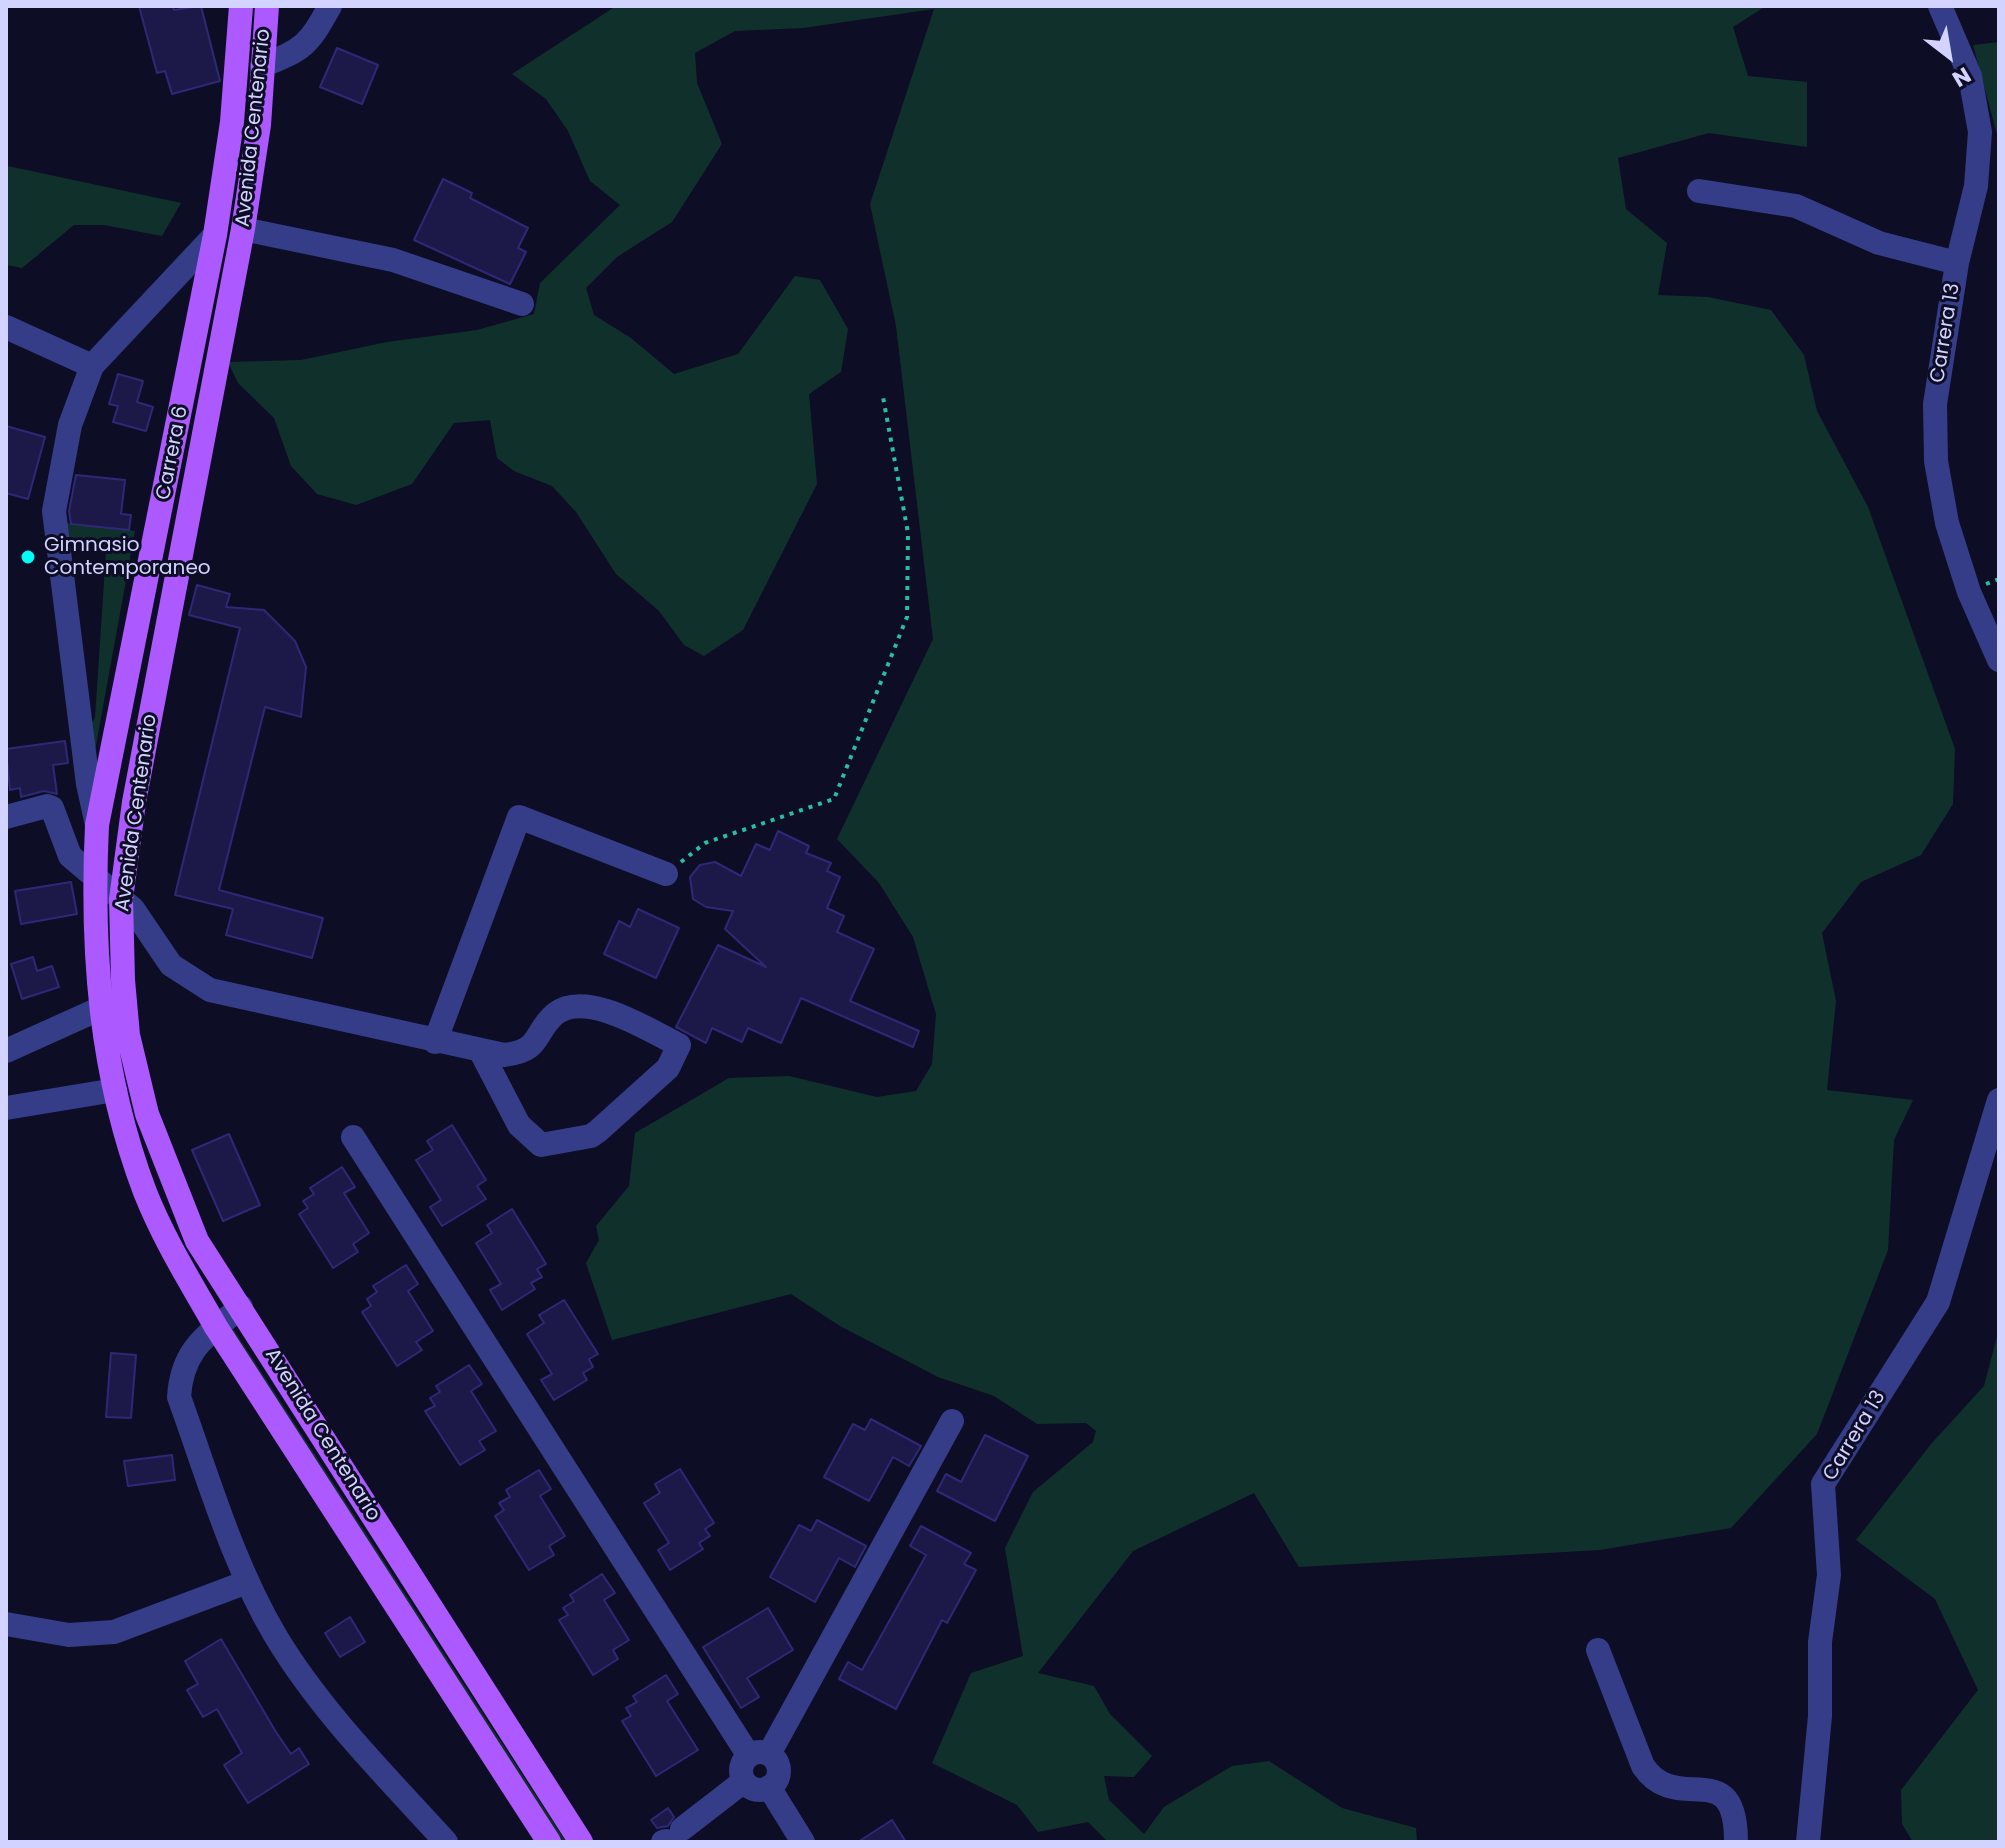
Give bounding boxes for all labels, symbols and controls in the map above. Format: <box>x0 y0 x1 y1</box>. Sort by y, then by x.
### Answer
north arrow <box>1909 16 1989 96</box>
street label: Avenida Centenario <box>232 28 276 228</box>
text: N <box>1947 59 1977 95</box>
street label: Carrera 13 <box>1926 281 1966 385</box>
street label: Carrera 6 <box>152 404 194 502</box>
place label: Gimnasio Contemporaneo <box>44 534 211 581</box>
marker: Gimnasio Contemporaneo <box>19 548 37 566</box>
street label: Avenida Centenario <box>111 713 163 913</box>
street label: Avenida Centenario <box>259 1344 385 1526</box>
street label: Carrera 13 <box>1819 1387 1891 1485</box>

